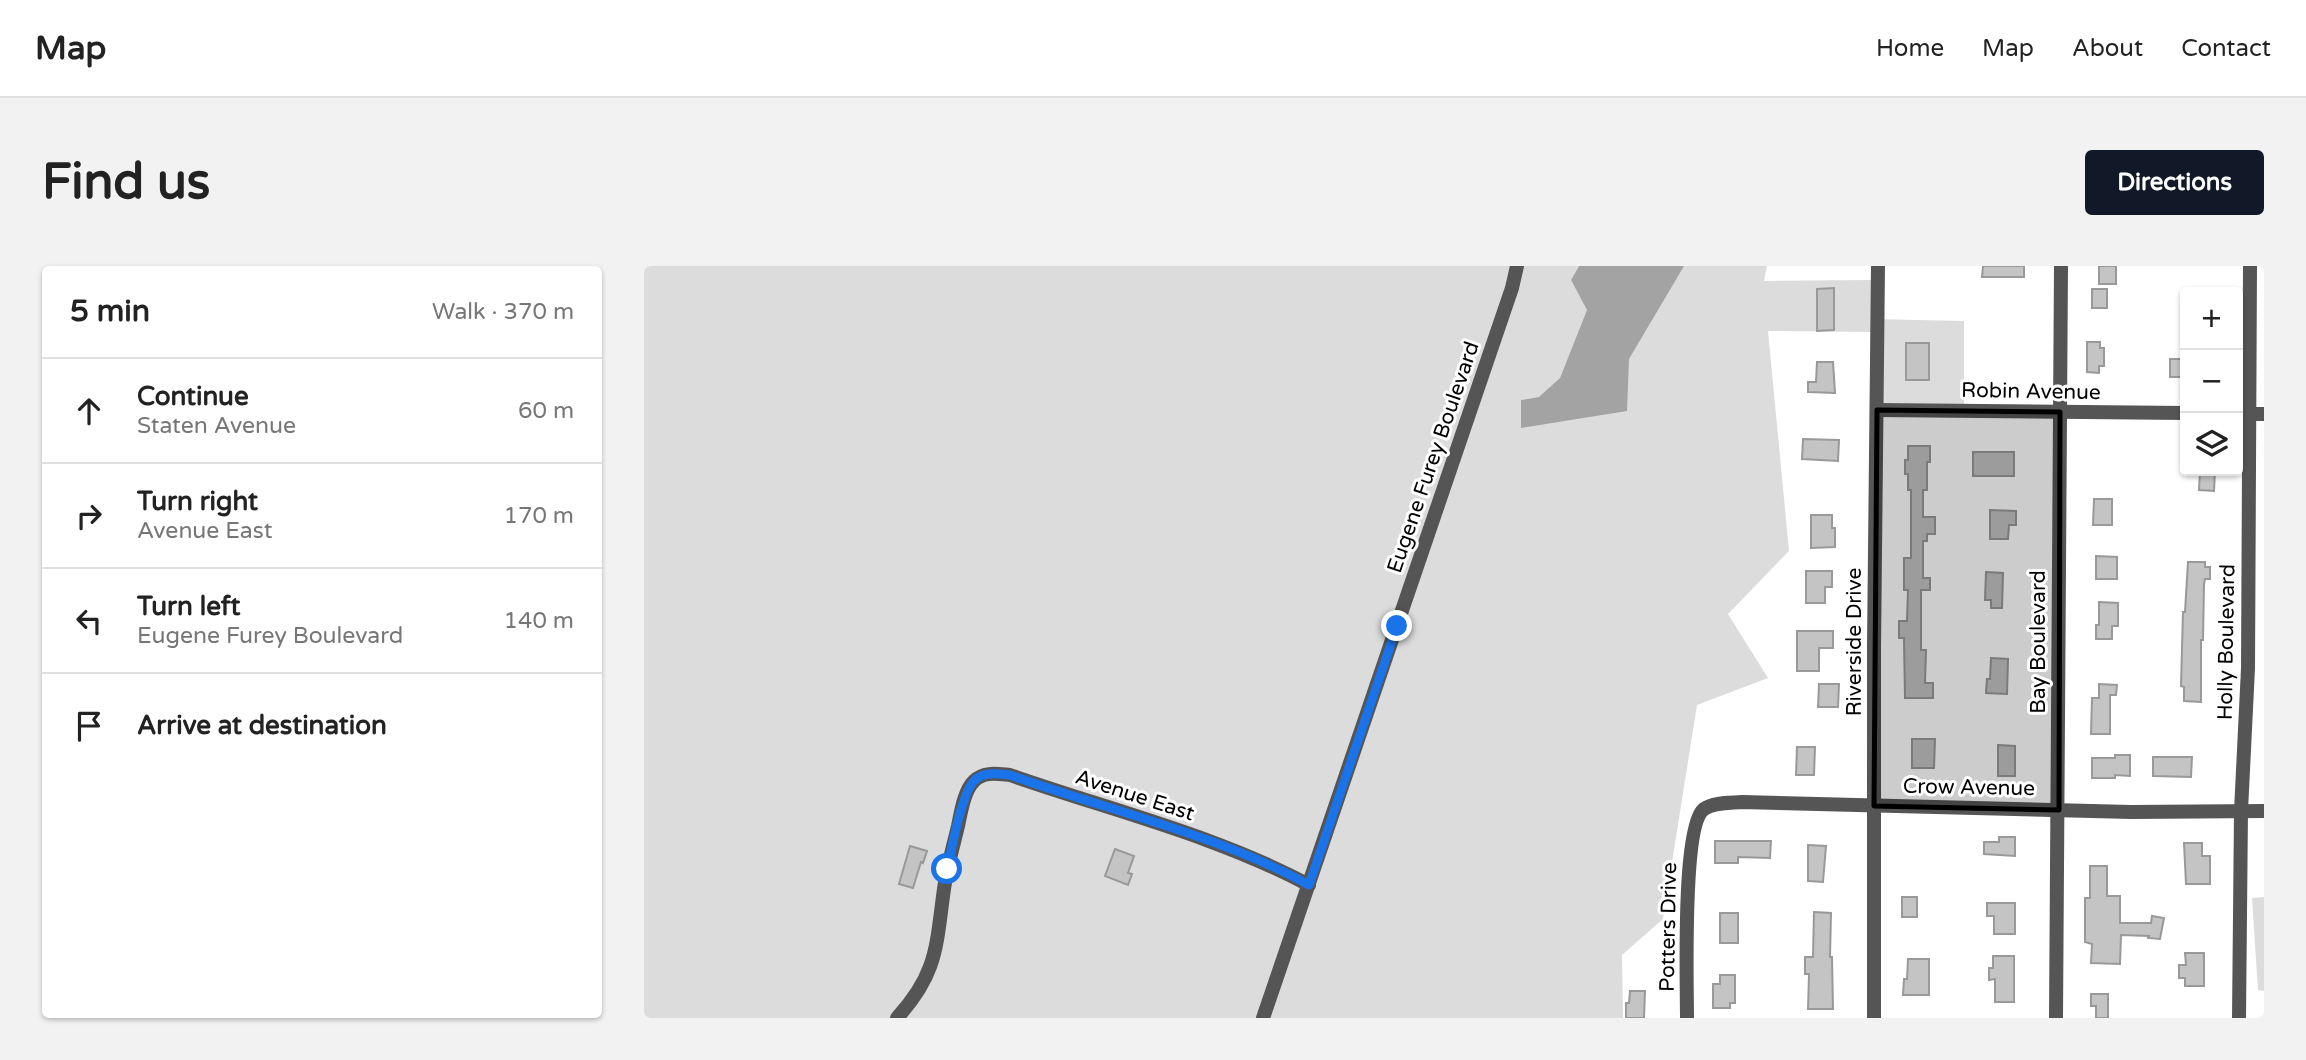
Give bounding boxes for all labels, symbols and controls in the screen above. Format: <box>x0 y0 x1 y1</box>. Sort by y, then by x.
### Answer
text: Map <box>35 29 106 68</box>
text: Home <box>1876 34 1944 63</box>
text: Map <box>1982 34 2034 63</box>
text: About <box>2072 34 2143 63</box>
text: Contact <box>2181 34 2271 63</box>
button: Directions <box>2085 150 2264 215</box>
text: Find us <box>42 153 210 212</box>
map controls <box>2180 287 2243 476</box>
button: + <box>2180 287 2243 350</box>
text: 5 min <box>70 293 150 330</box>
text: Walk · 370 m <box>432 298 574 326</box>
street label: Eugene Furey Boulevard <box>1382 338 1485 576</box>
button: − <box>2180 350 2243 413</box>
street label: Robin Avenue <box>1961 378 2101 405</box>
text: Continue <box>137 381 249 412</box>
icon: ahead <box>70 392 108 430</box>
text: 60 m <box>518 397 574 425</box>
text: Staten Avenue <box>137 412 296 440</box>
button: layers <box>2180 413 2243 476</box>
text: Turn right <box>137 486 258 517</box>
icon: right <box>70 497 108 535</box>
text: 170 m <box>504 502 574 530</box>
text: Avenue East <box>137 517 272 545</box>
street label: Holly Boulevard <box>2213 564 2240 720</box>
street label: Riverside Drive <box>1842 568 1867 716</box>
street label: Bay Boulevard <box>2026 570 2051 714</box>
text: Turn left <box>137 591 240 622</box>
icon: left <box>70 602 108 640</box>
text: 140 m <box>504 607 574 635</box>
route end <box>1381 610 1412 641</box>
text: Eugene Furey Boulevard <box>137 622 403 650</box>
icon: arrive <box>70 707 108 745</box>
text: Arrive at destination <box>137 710 387 741</box>
street label: Avenue East <box>1072 764 1198 826</box>
street label: Crow Avenue <box>1903 774 2035 801</box>
route start <box>931 853 962 884</box>
street label: Potters Drive <box>1655 862 1682 992</box>

